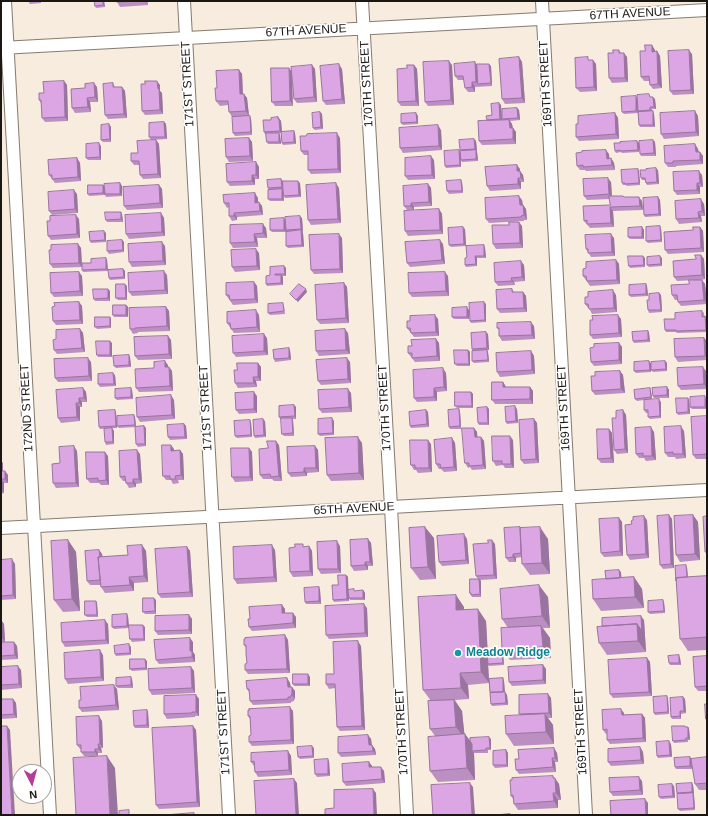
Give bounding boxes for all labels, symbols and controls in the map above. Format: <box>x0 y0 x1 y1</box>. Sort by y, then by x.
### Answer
street label: 67TH AVENUE <box>589 5 671 23</box>
street label: 67TH AVENUE <box>265 22 347 40</box>
street label: 170TH STREET <box>358 40 376 128</box>
street label: 169TH STREET <box>537 40 555 128</box>
street label: 171ST STREET <box>179 41 197 127</box>
street label: 172ND STREET <box>18 364 36 452</box>
street label: 170TH STREET <box>376 364 394 452</box>
street label: 169TH STREET <box>555 364 573 452</box>
street label: 171ST STREET <box>197 365 215 451</box>
street label: 65TH AVENUE <box>313 500 395 518</box>
place label: Meadow Ridge <box>466 646 550 660</box>
marker: Meadow Ridge <box>453 648 463 658</box>
street label: 170TH STREET <box>393 688 411 776</box>
street label: 169TH STREET <box>572 688 590 776</box>
street label: 171ST STREET <box>215 689 233 775</box>
north arrow <box>12 764 52 804</box>
text: N <box>29 789 38 801</box>

